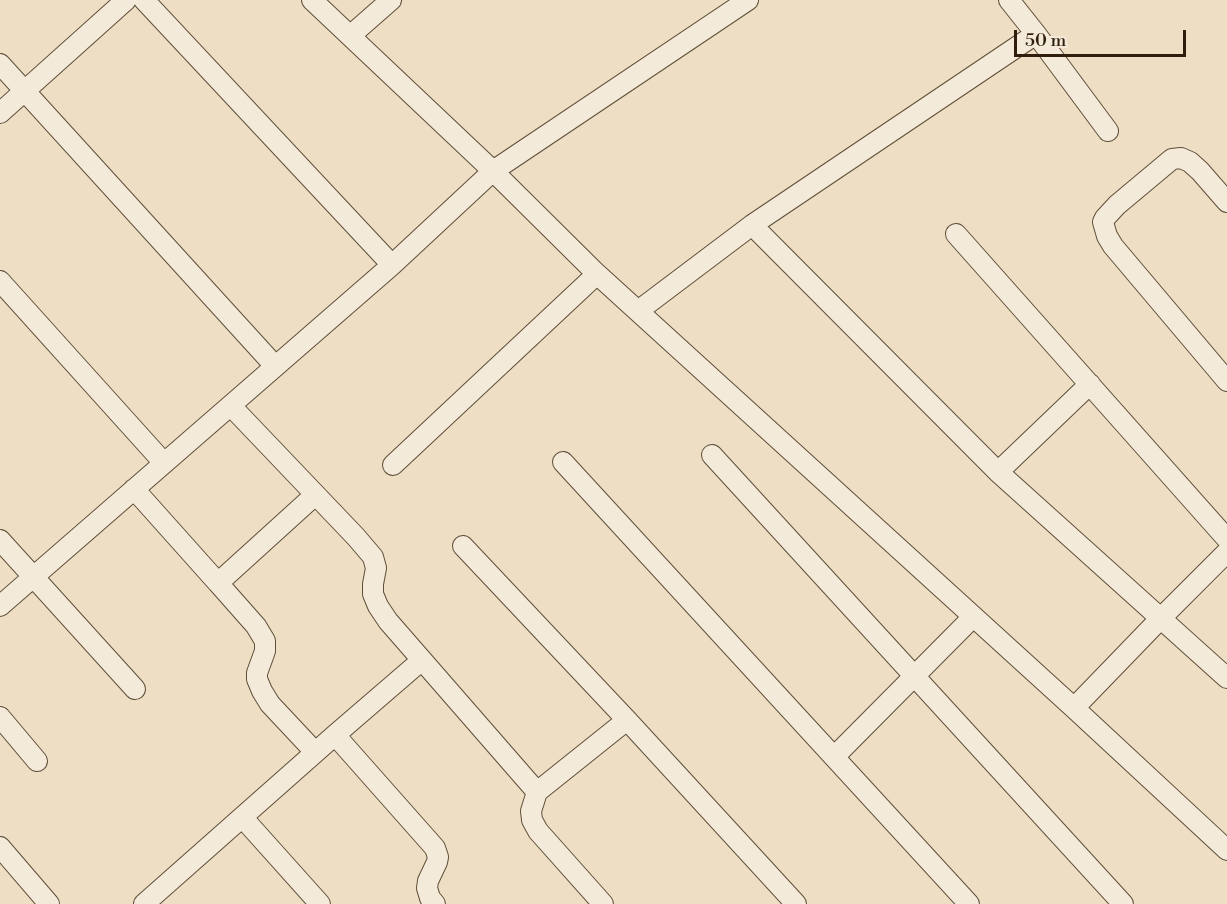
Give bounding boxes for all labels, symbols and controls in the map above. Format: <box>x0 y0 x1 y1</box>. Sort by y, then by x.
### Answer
scale bar <box>1017 18 1190 56</box>
text: 50 m <box>1025 29 1066 52</box>

